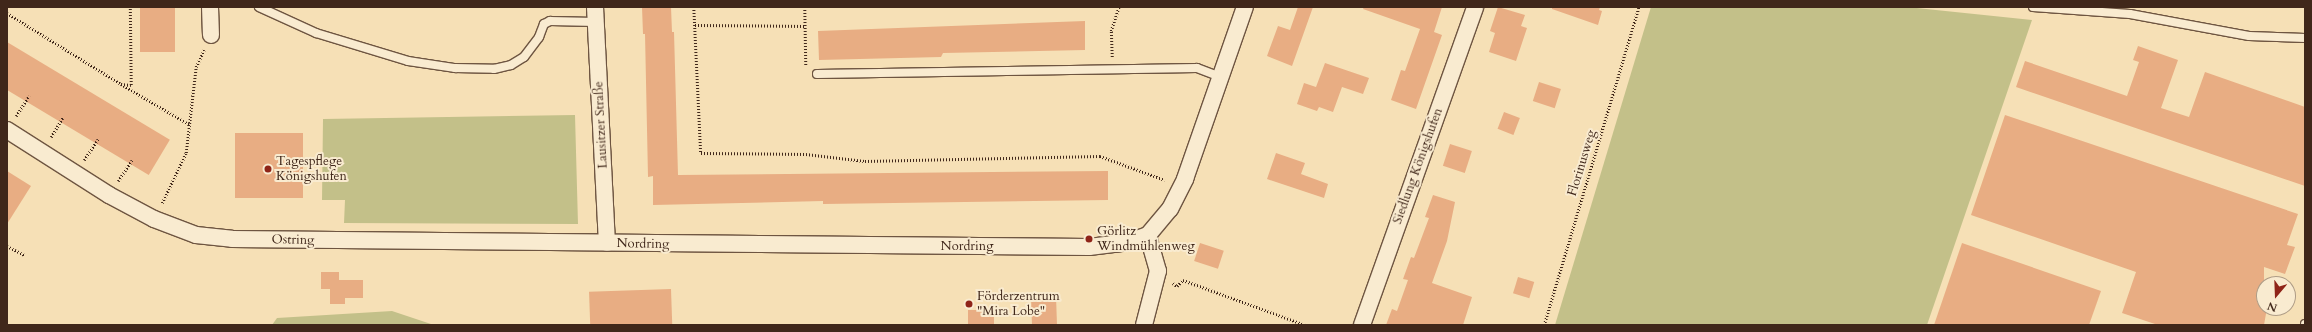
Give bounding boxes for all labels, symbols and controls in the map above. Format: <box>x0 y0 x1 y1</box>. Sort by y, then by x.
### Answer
street label: Lausitzer Straße <box>591 81 611 169</box>
street label: Siedlung Königshufen <box>1390 106 1446 226</box>
street label: Florinusweg <box>1565 128 1599 198</box>
place label: Tagespflege Königshufen <box>276 154 347 185</box>
marker: Tagespflege Königshufen <box>263 164 273 174</box>
place label: Görlitz Windmühlenweg <box>1097 224 1195 255</box>
street label: Ostring <box>271 232 315 248</box>
marker: Görlitz Windmühlenweg <box>1084 234 1094 244</box>
street label: Nordring <box>616 236 670 252</box>
street label: Nordring <box>941 238 993 254</box>
north arrow <box>2256 276 2296 316</box>
place label: Förderzentrum "Mira Lobe" <box>977 289 1060 320</box>
text: N <box>2265 298 2279 316</box>
marker: Förderzentrum "Mira Lobe" <box>964 299 974 309</box>

